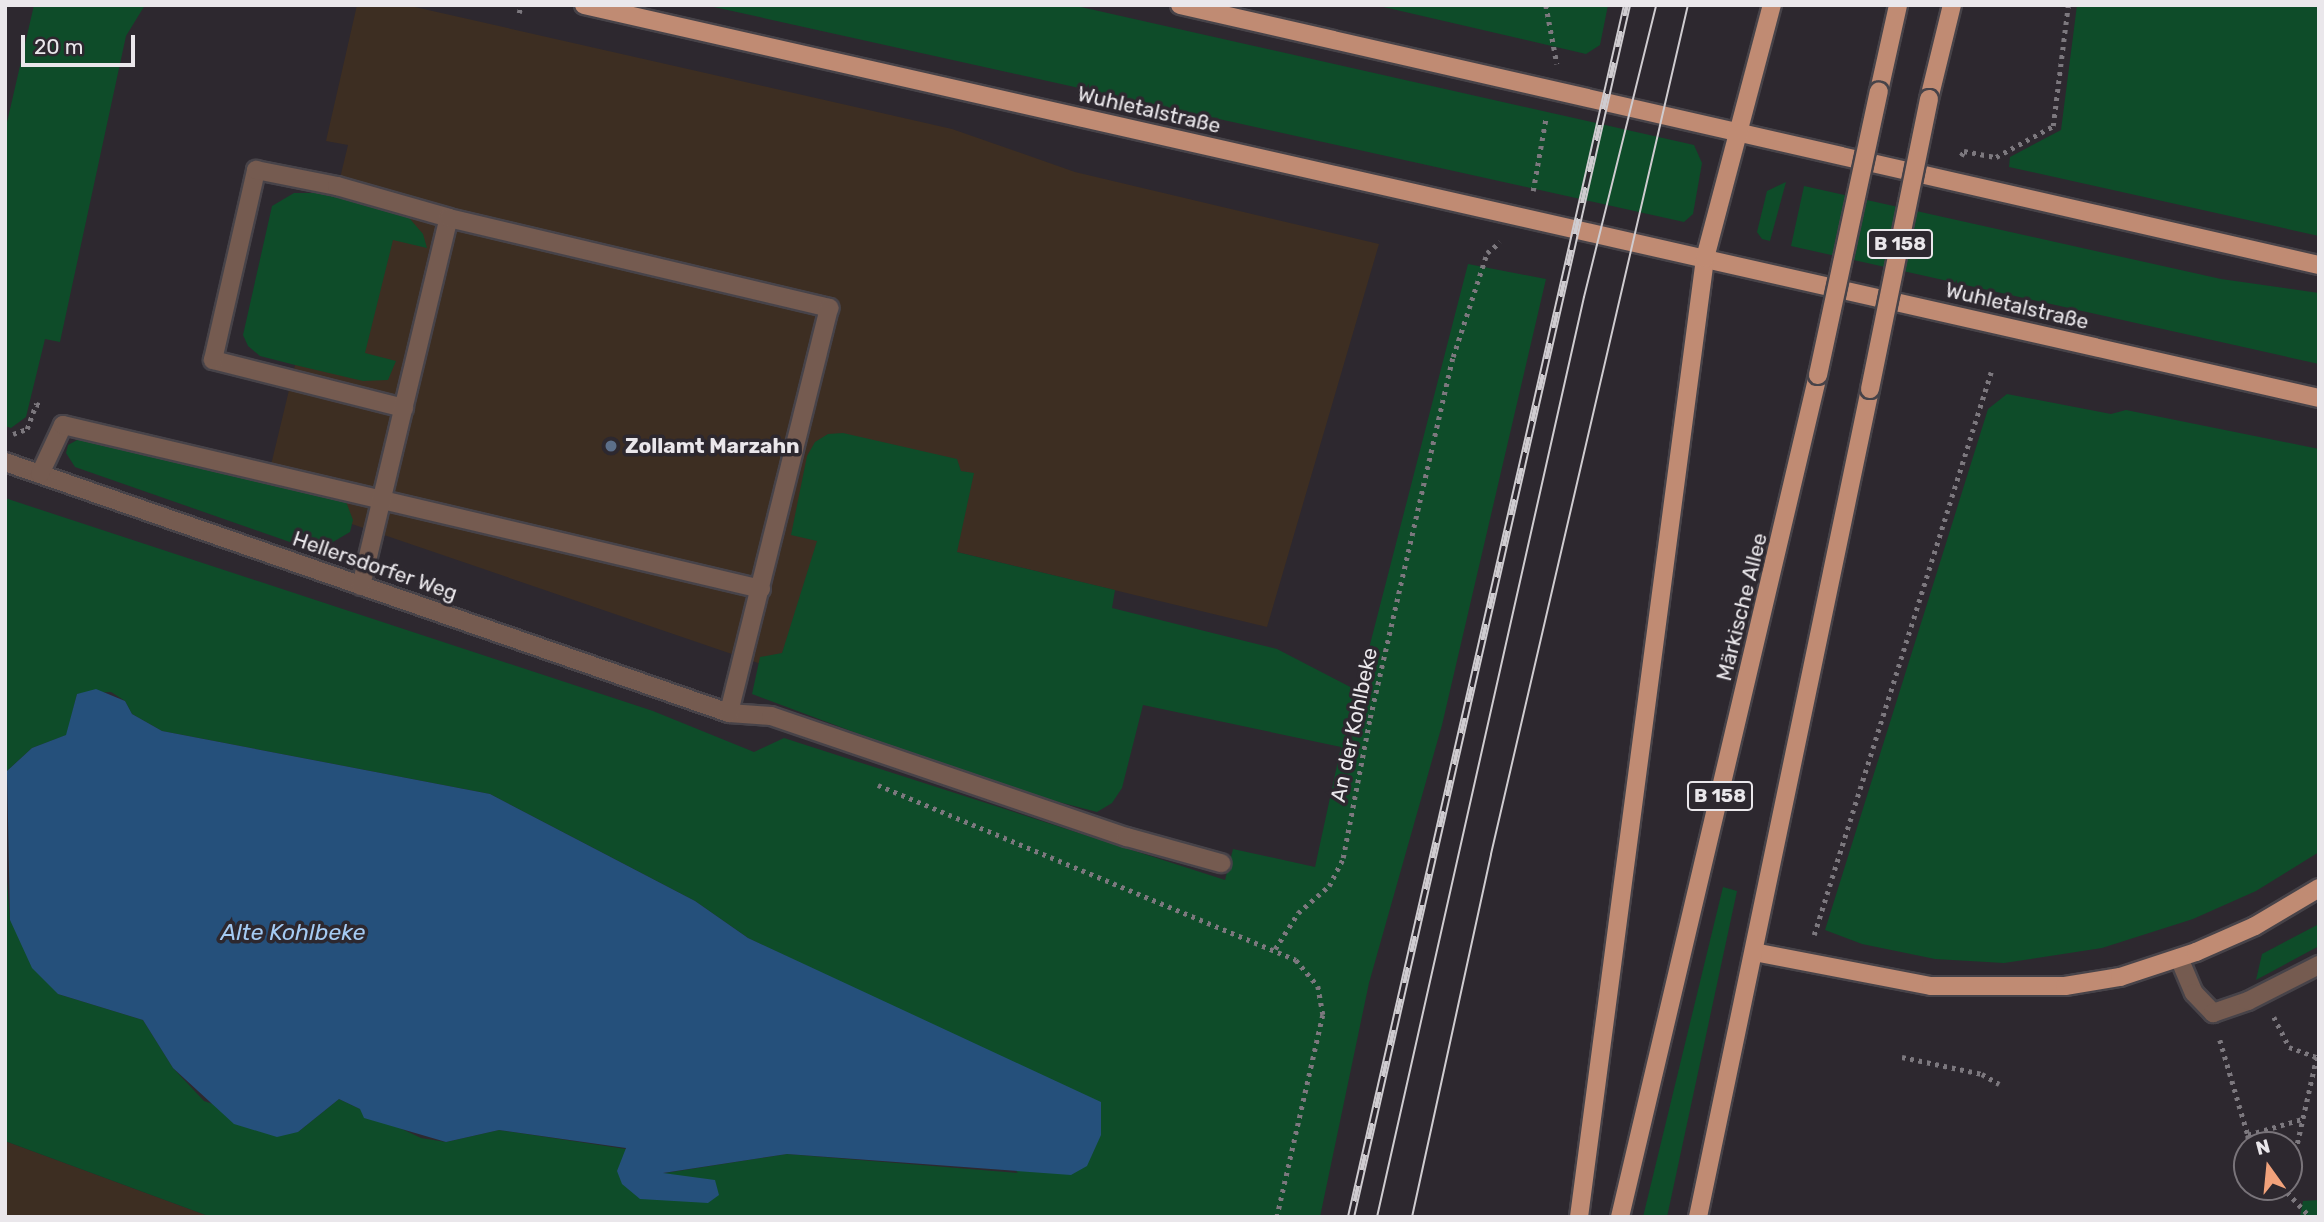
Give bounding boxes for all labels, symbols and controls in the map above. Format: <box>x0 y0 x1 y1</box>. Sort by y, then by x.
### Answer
scale bar <box>24 21 138 65</box>
text: 20 m <box>34 34 83 59</box>
street label: Wuhletalstraße <box>1075 81 1223 139</box>
road number: B 158 <box>1867 228 1933 260</box>
street label: Wuhletalstraße <box>1943 277 2091 335</box>
place label: Zollamt Marzahn <box>625 433 800 459</box>
marker: Zollamt Marzahn <box>603 438 619 454</box>
street label: Hellersdorfer Weg <box>289 526 461 606</box>
street label: Märkische Allee <box>1711 530 1773 684</box>
street label: An der Kohlbeke <box>1325 645 1383 805</box>
road number: B 158 <box>1687 780 1753 811</box>
water label: Alte Kohlbeke <box>221 918 365 946</box>
north arrow <box>2233 1131 2303 1201</box>
text: N <box>2253 1134 2273 1160</box>

